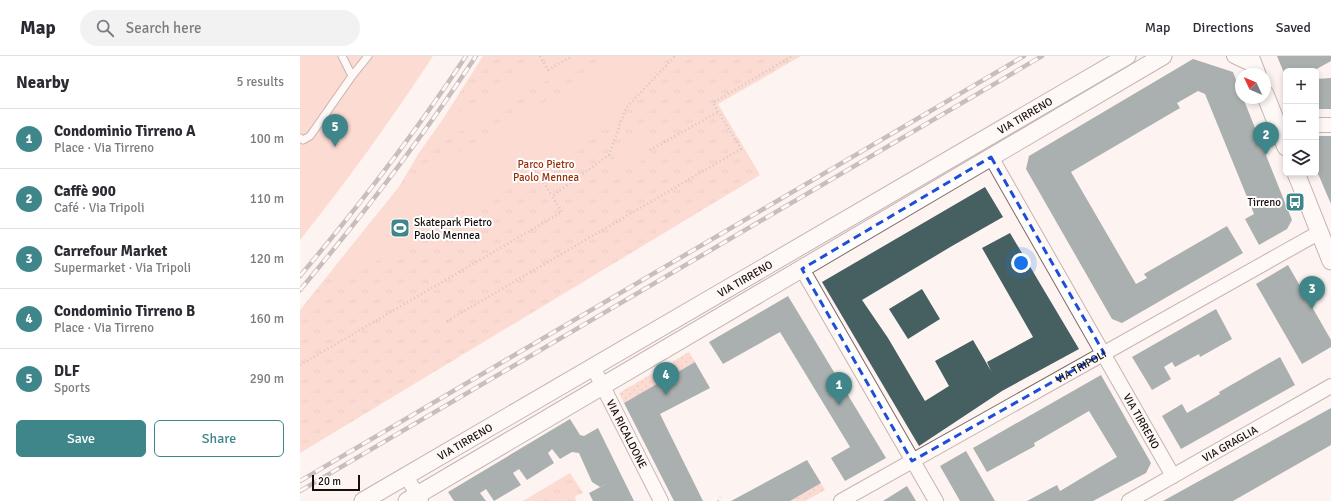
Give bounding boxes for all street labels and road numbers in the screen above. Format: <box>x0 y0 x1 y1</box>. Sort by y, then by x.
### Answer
street label: VIA TIRRENO <box>995 95 1055 137</box>
street label: VIA TIRRENO <box>715 258 775 300</box>
street label: VIA TRIPOLI <box>1053 347 1109 386</box>
street label: VIA TIRRENO <box>1120 391 1162 451</box>
street label: VIA RICALDONE <box>604 397 649 471</box>
street label: VIA TIRRENO <box>435 421 495 463</box>
street label: VIA GRAGLIA <box>1200 423 1260 465</box>

